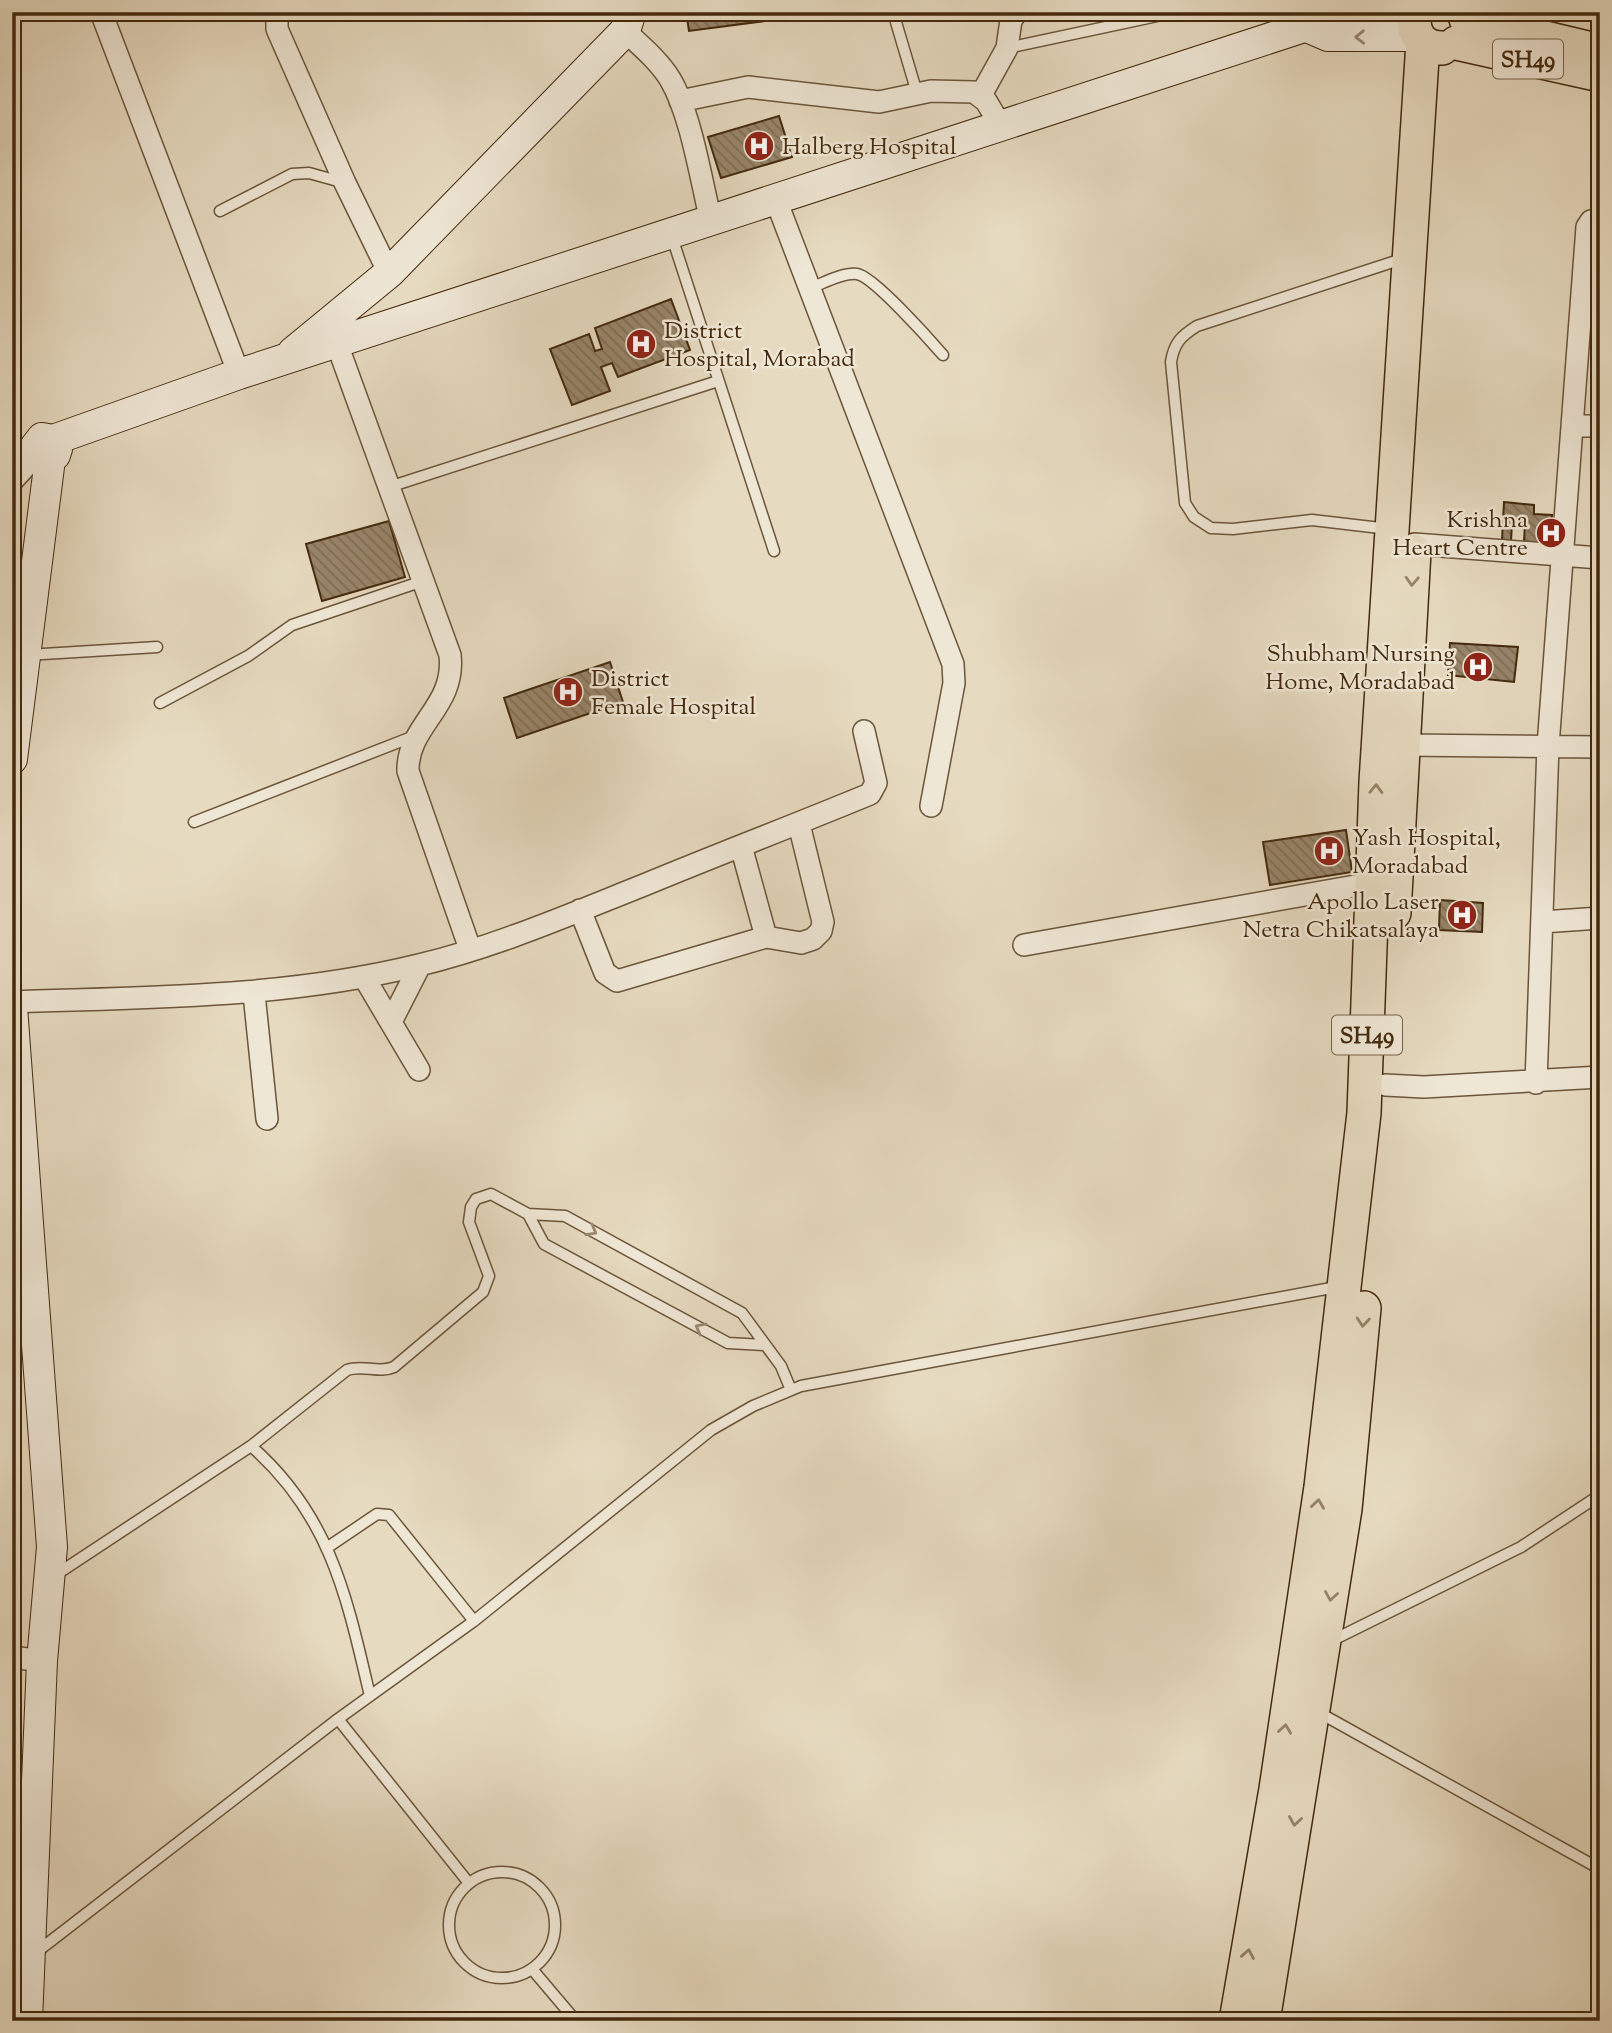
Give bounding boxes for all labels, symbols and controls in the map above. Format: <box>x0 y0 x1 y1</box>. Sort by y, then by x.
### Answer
one-way arrow <box>1355 29 1365 45</box>
road number: SH49 <box>1493 40 1563 78</box>
hospital icon: Halberg Hospital <box>742 129 776 163</box>
place label: Halberg Hospital <box>782 131 957 165</box>
place label: District Hospital, Morabad <box>664 315 855 377</box>
hospital icon: District Hospital, Morabad <box>624 327 658 361</box>
place label: Krishna Heart Centre <box>1393 504 1528 566</box>
hospital icon: Krishna Heart Centre <box>1534 516 1568 550</box>
one-way arrow <box>1405 576 1420 587</box>
place label: Shubham Nursing Home, Moradabad <box>1265 638 1455 700</box>
hospital icon: Shubham Nursing Home, Moradabad <box>1461 650 1495 684</box>
place label: District Female Hospital <box>591 663 757 725</box>
hospital icon: District Female Hospital <box>551 675 585 709</box>
one-way arrow <box>1368 784 1383 795</box>
place label: Yash Hospital, Moradabad <box>1352 822 1501 884</box>
hospital icon: Yash Hospital, Moradabad <box>1312 834 1346 868</box>
place label: Apollo Laser Netra Chikatsalaya <box>1242 886 1439 948</box>
hospital icon: Apollo Laser Netra Chikatsalaya <box>1445 898 1479 932</box>
road number: SH49 <box>1332 1016 1402 1054</box>
one-way arrow <box>585 1223 598 1236</box>
one-way arrow <box>1356 1316 1371 1327</box>
one-way arrow <box>695 1323 708 1336</box>
one-way arrow <box>1311 1498 1326 1510</box>
one-way arrow <box>1324 1590 1339 1602</box>
one-way arrow <box>1277 1723 1292 1735</box>
one-way arrow <box>1288 1815 1303 1827</box>
one-way arrow <box>1240 1948 1255 1959</box>

